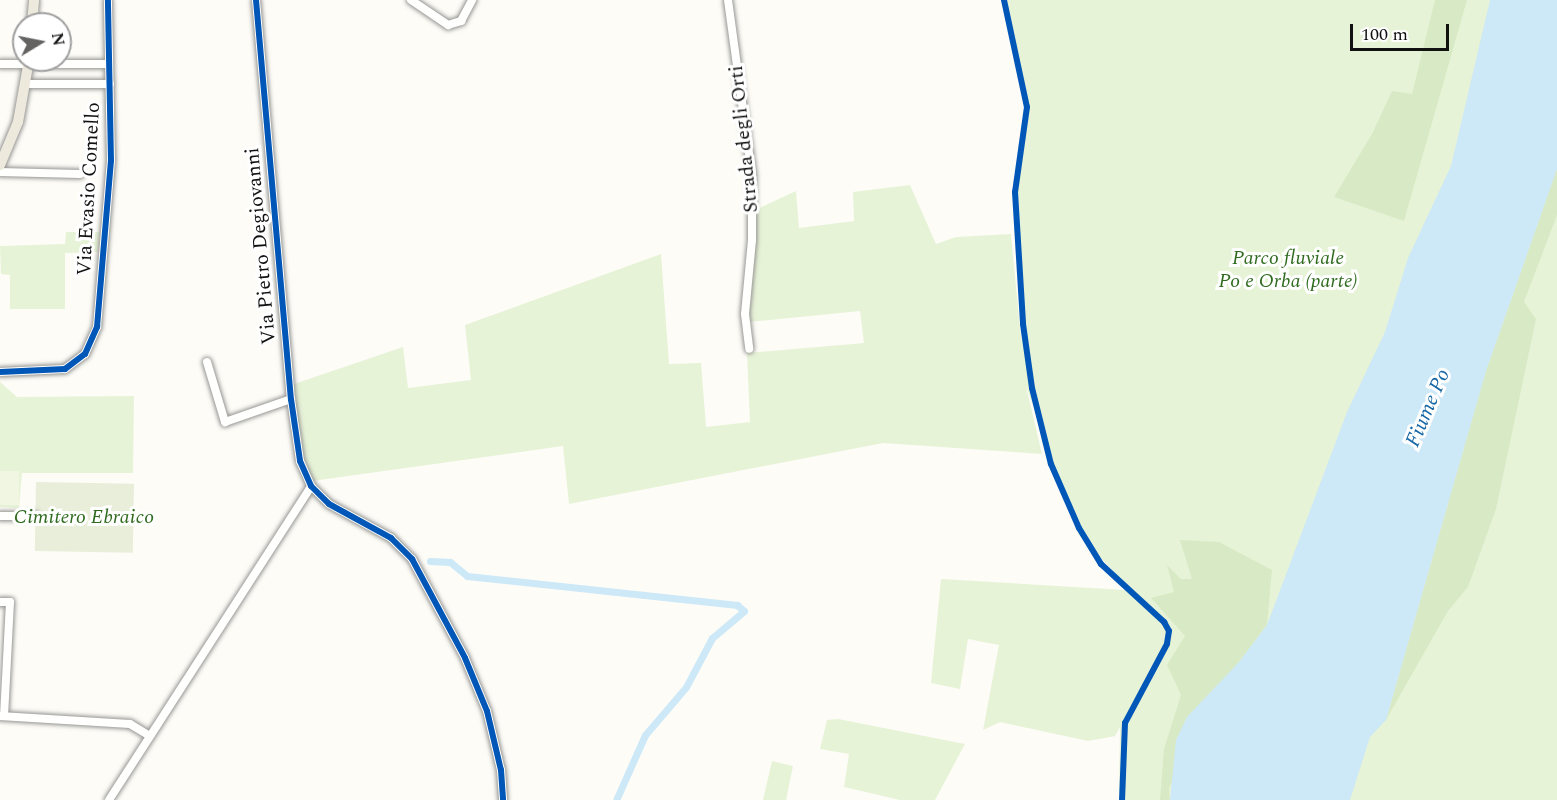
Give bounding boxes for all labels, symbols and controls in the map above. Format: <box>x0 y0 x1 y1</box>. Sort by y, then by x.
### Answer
north arrow <box>12 12 72 72</box>
scale bar <box>1353 12 1452 50</box>
text: 100 m <box>1361 21 1408 48</box>
text: N <box>45 31 71 48</box>
street label: Strada degli Orti <box>724 64 764 214</box>
street label: Via Evasio Comello <box>72 102 106 276</box>
street label: Via Pietro Degiovanni <box>240 147 282 345</box>
park label: Parco fluviale Po e Orba (parte) <box>1218 246 1358 293</box>
water label: Fiume Po <box>1400 365 1456 451</box>
park label: Cimitero Ebraico <box>14 505 154 529</box>

